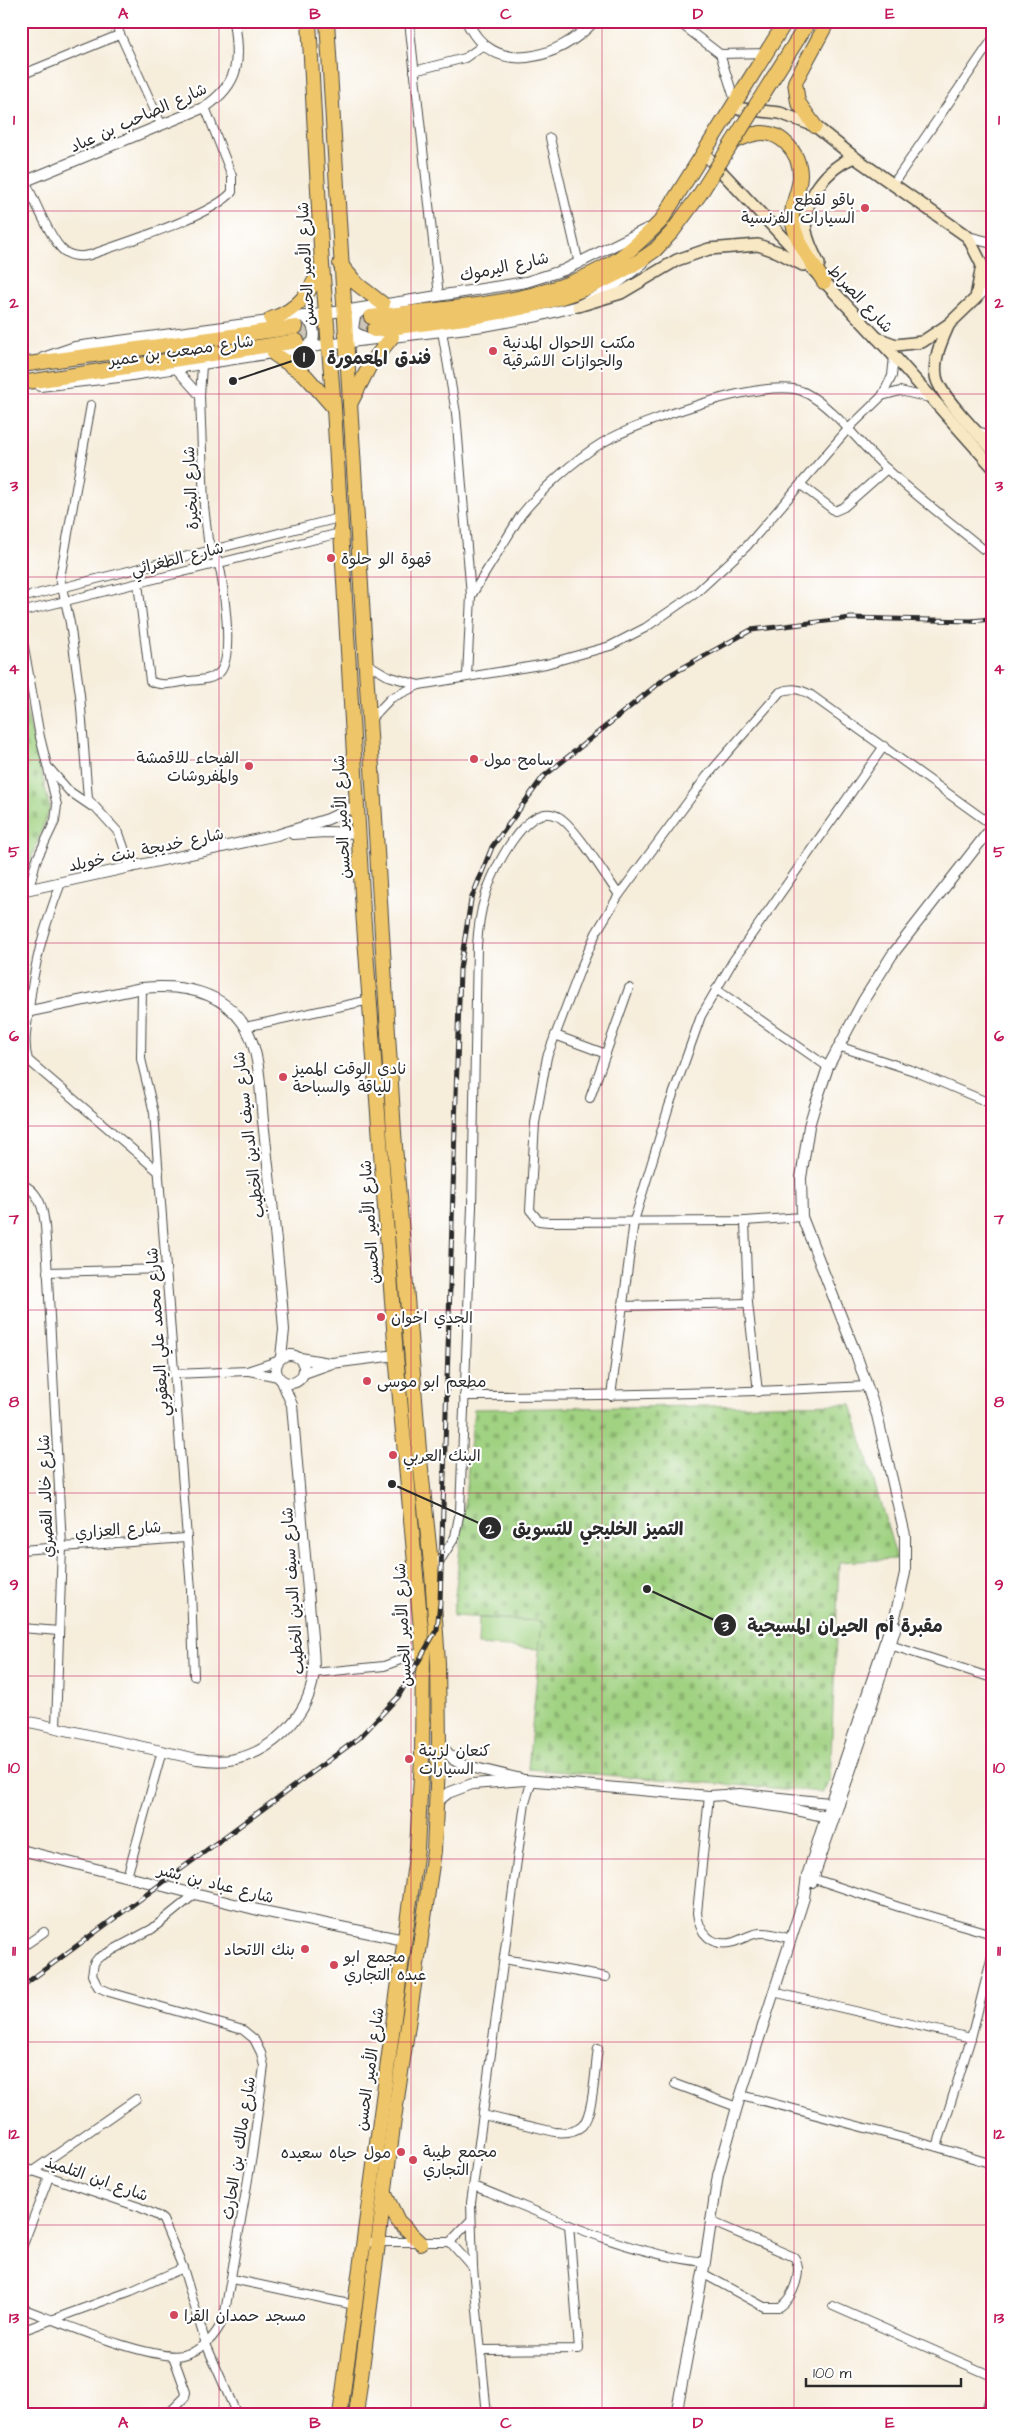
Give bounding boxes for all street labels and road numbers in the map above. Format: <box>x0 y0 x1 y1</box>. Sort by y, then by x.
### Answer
street label: شارع الصاحب بن عباد <box>66 78 210 158</box>
street label: شارع الأمير الحسن <box>292 201 320 327</box>
street label: شارع اليرموك <box>458 247 551 287</box>
street label: شارع الصراط <box>823 259 898 338</box>
street label: شارع مصعب بن عمير <box>105 330 255 372</box>
street label: شارع البخيرة <box>178 446 204 530</box>
street label: شارع الطغرائي <box>129 537 227 584</box>
street label: شارع الأمير الحسن <box>328 754 356 880</box>
street label: شارع خديجة بنت خويلد <box>67 823 226 877</box>
street label: شارع سيف الدين الخطيب <box>228 1050 270 1220</box>
street label: شارع الأمير الحسن <box>355 1159 385 1285</box>
street label: شارع محمد علي اليعقوبي <box>141 1247 178 1417</box>
street label: شارع خالد القصري <box>33 1434 59 1558</box>
street label: شارع سيف الدين الخطيب <box>276 1506 310 1675</box>
street label: شارع العزاري <box>74 1516 162 1544</box>
street label: شارع الأمير الحسن <box>389 1562 417 1688</box>
street label: شارع عباد بن بشر <box>153 1858 276 1909</box>
street label: شارع الأمير الحسن <box>350 2006 390 2132</box>
street label: شارع مالك بن الحارث <box>217 2075 261 2221</box>
street label: شارع ابن التلميذ <box>42 2151 151 2207</box>

